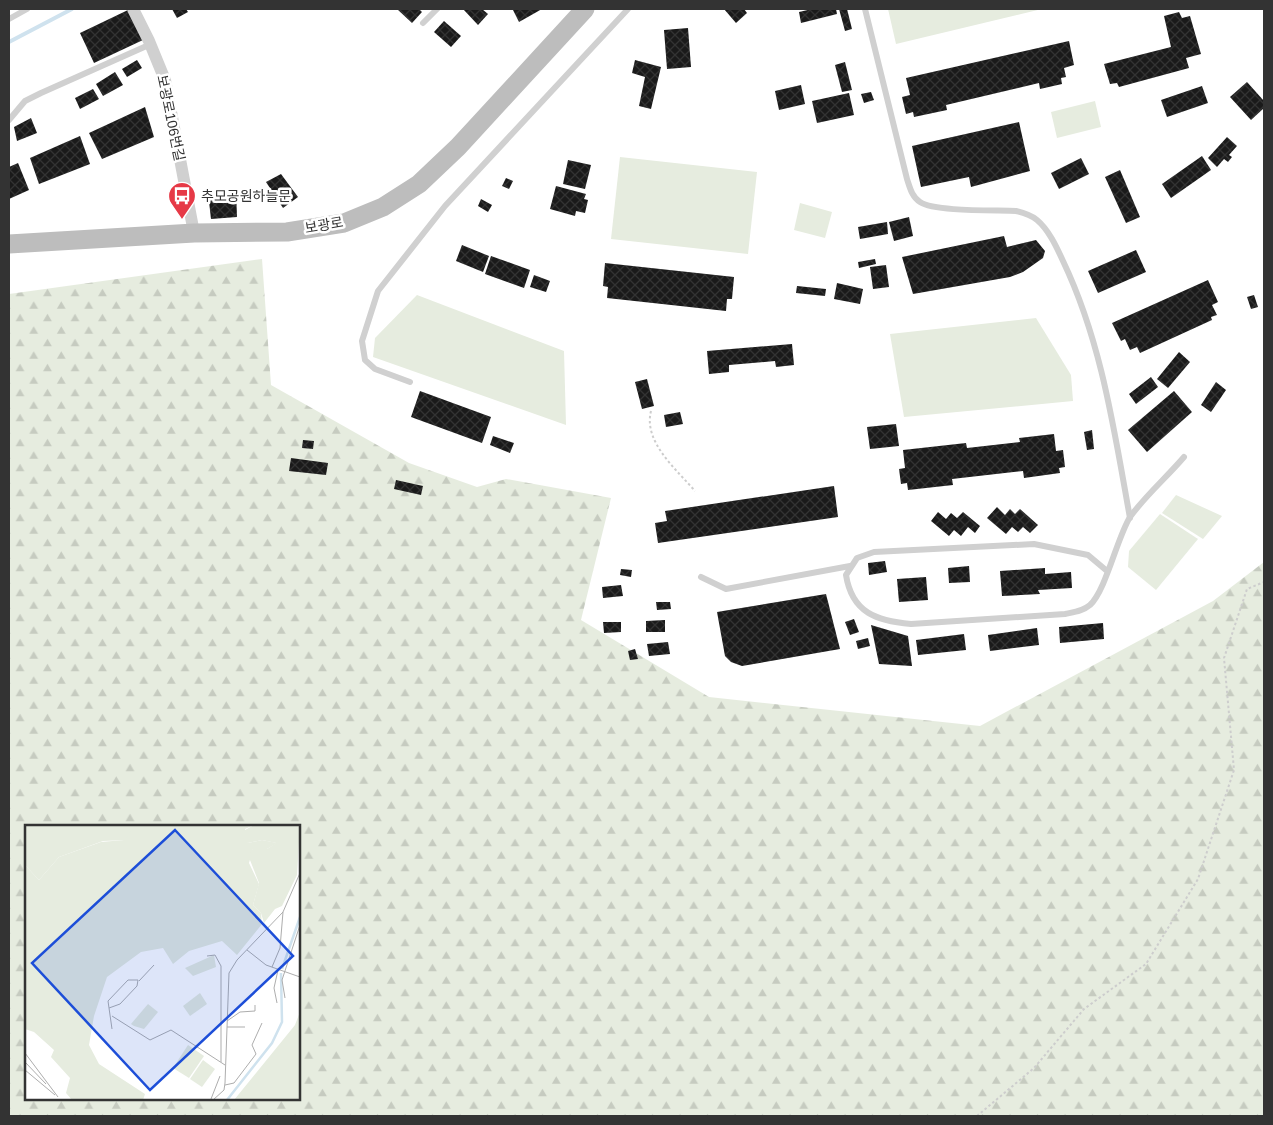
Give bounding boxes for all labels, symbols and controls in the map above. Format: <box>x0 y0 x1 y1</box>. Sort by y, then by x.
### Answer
street label: 보광로106번길 <box>154 73 188 163</box>
bus stop icon: 추모공원하늘문 <box>167 181 197 220</box>
place label: 추모공원하늘문 <box>201 188 291 204</box>
street label: 보광로 <box>304 214 345 236</box>
inset map <box>25 825 300 1100</box>

